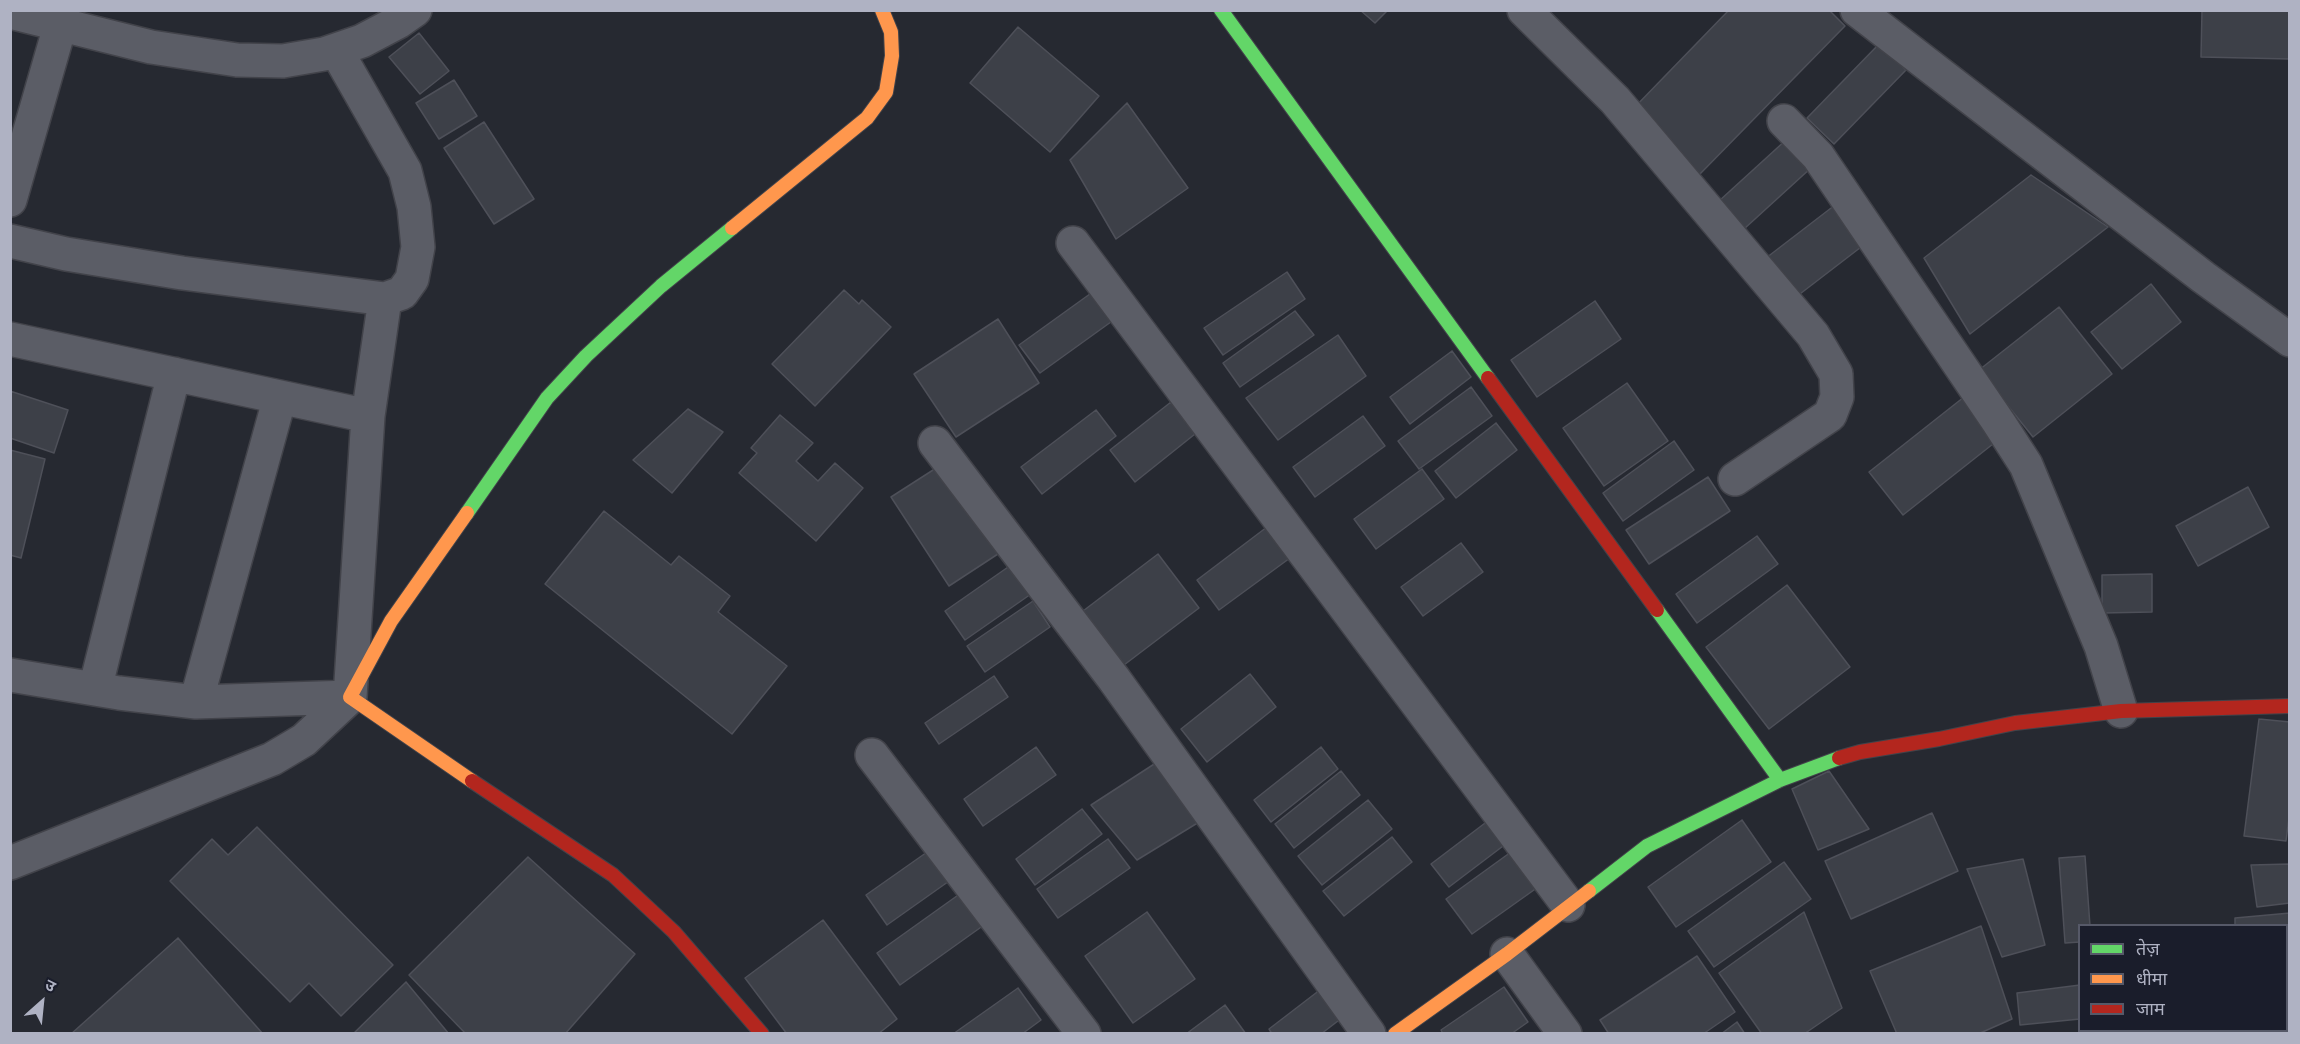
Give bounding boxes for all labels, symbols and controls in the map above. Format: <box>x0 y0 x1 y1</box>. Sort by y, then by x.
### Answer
legend <box>2078 924 2288 1032</box>
text: तेज़ <box>2136 937 2160 960</box>
text: धीमा <box>2136 967 2167 990</box>
north arrow <box>12 972 72 1032</box>
text: उ <box>41 974 59 997</box>
text: जाम <box>2136 997 2165 1020</box>

